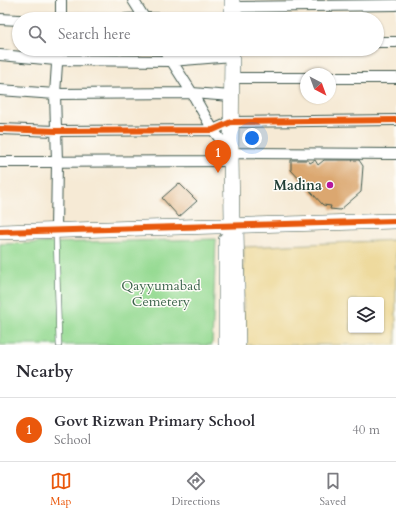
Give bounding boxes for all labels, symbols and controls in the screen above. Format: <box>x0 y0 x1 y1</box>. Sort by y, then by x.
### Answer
search box <box>12 12 384 56</box>
icon: search <box>26 23 48 45</box>
text: Search here <box>58 24 131 44</box>
north arrow <box>300 68 336 104</box>
your location <box>242 128 262 148</box>
pin: 1 <box>205 140 231 173</box>
place label: Madina <box>273 176 322 195</box>
marker: Madina <box>325 180 335 190</box>
park label: Qayyumabad Cemetery <box>121 276 201 311</box>
map controls <box>348 297 384 333</box>
button: layers <box>348 297 384 333</box>
text: Nearby <box>16 360 73 383</box>
text: Govt Rizwan Primary School <box>54 411 255 431</box>
text: 1 <box>26 421 32 439</box>
text: 40 m <box>352 421 380 439</box>
text: School <box>54 431 91 449</box>
tab: Map <box>50 470 72 509</box>
tab: Directions <box>171 470 220 509</box>
tab: Saved <box>320 470 346 509</box>

